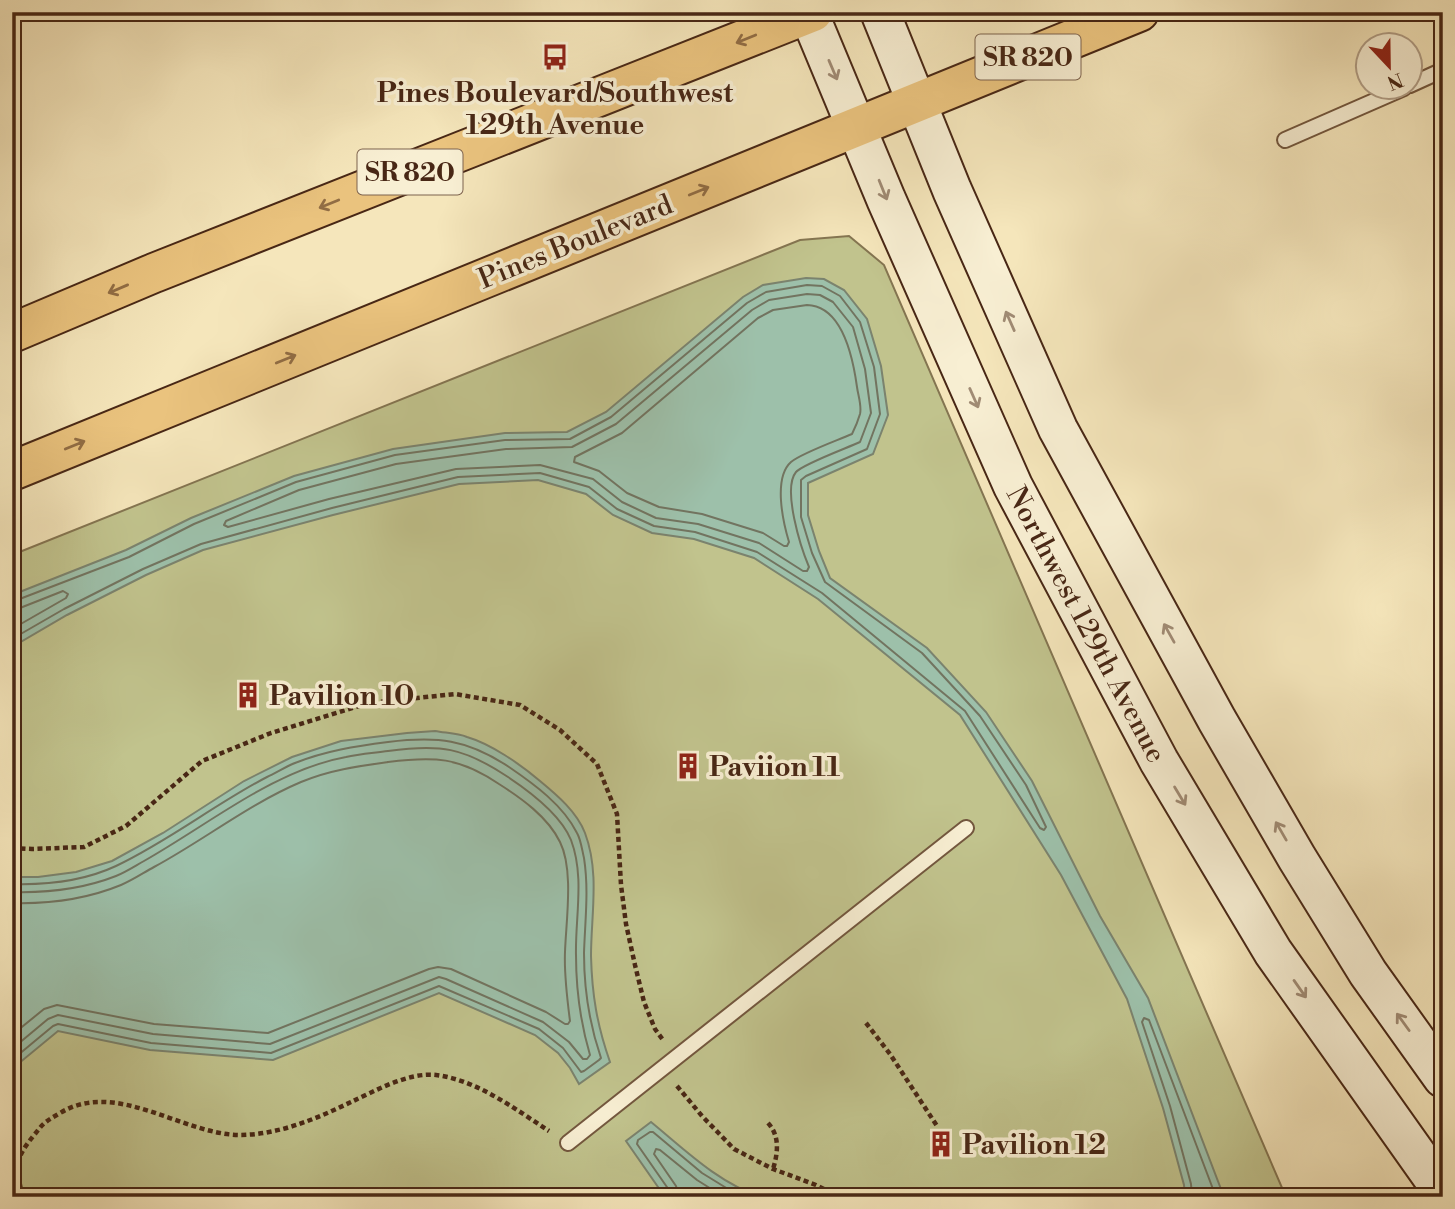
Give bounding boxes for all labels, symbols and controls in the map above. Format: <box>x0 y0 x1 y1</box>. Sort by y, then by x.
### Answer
north arrow <box>1354 32 1424 102</box>
one-way arrow <box>735 34 757 47</box>
road number: SR 820 <box>976 34 1080 80</box>
bus stop icon: Pines Boulevard/Southwest 129th Avenue <box>540 42 570 72</box>
one-way arrow <box>827 59 840 81</box>
text: N <box>1384 67 1406 95</box>
place label: Pines Boulevard/Southwest 129th Avenue <box>377 76 734 143</box>
road number: SR 820 <box>358 150 462 195</box>
one-way arrow <box>877 179 890 200</box>
one-way arrow <box>687 183 709 196</box>
street label: Pines Boulevard <box>473 187 678 297</box>
one-way arrow <box>319 199 340 212</box>
one-way arrow <box>108 283 129 296</box>
one-way arrow <box>1003 311 1016 333</box>
one-way arrow <box>275 352 296 365</box>
one-way arrow <box>968 387 981 409</box>
one-way arrow <box>64 438 86 451</box>
street label: Northwest 129th Avenue <box>998 481 1173 769</box>
one-way arrow <box>1162 623 1176 643</box>
place label: Pavilion 10 <box>269 679 414 714</box>
building icon: Pavilion 10 <box>233 680 263 710</box>
place label: Paviion 11 <box>709 750 841 785</box>
building icon: Paviion 11 <box>673 751 703 781</box>
one-way arrow <box>1173 786 1187 806</box>
one-way arrow <box>1274 821 1288 841</box>
one-way arrow <box>1293 979 1307 998</box>
one-way arrow <box>1396 1013 1410 1032</box>
place label: Pavilion 12 <box>962 1128 1106 1163</box>
building icon: Pavilion 12 <box>926 1129 956 1159</box>

